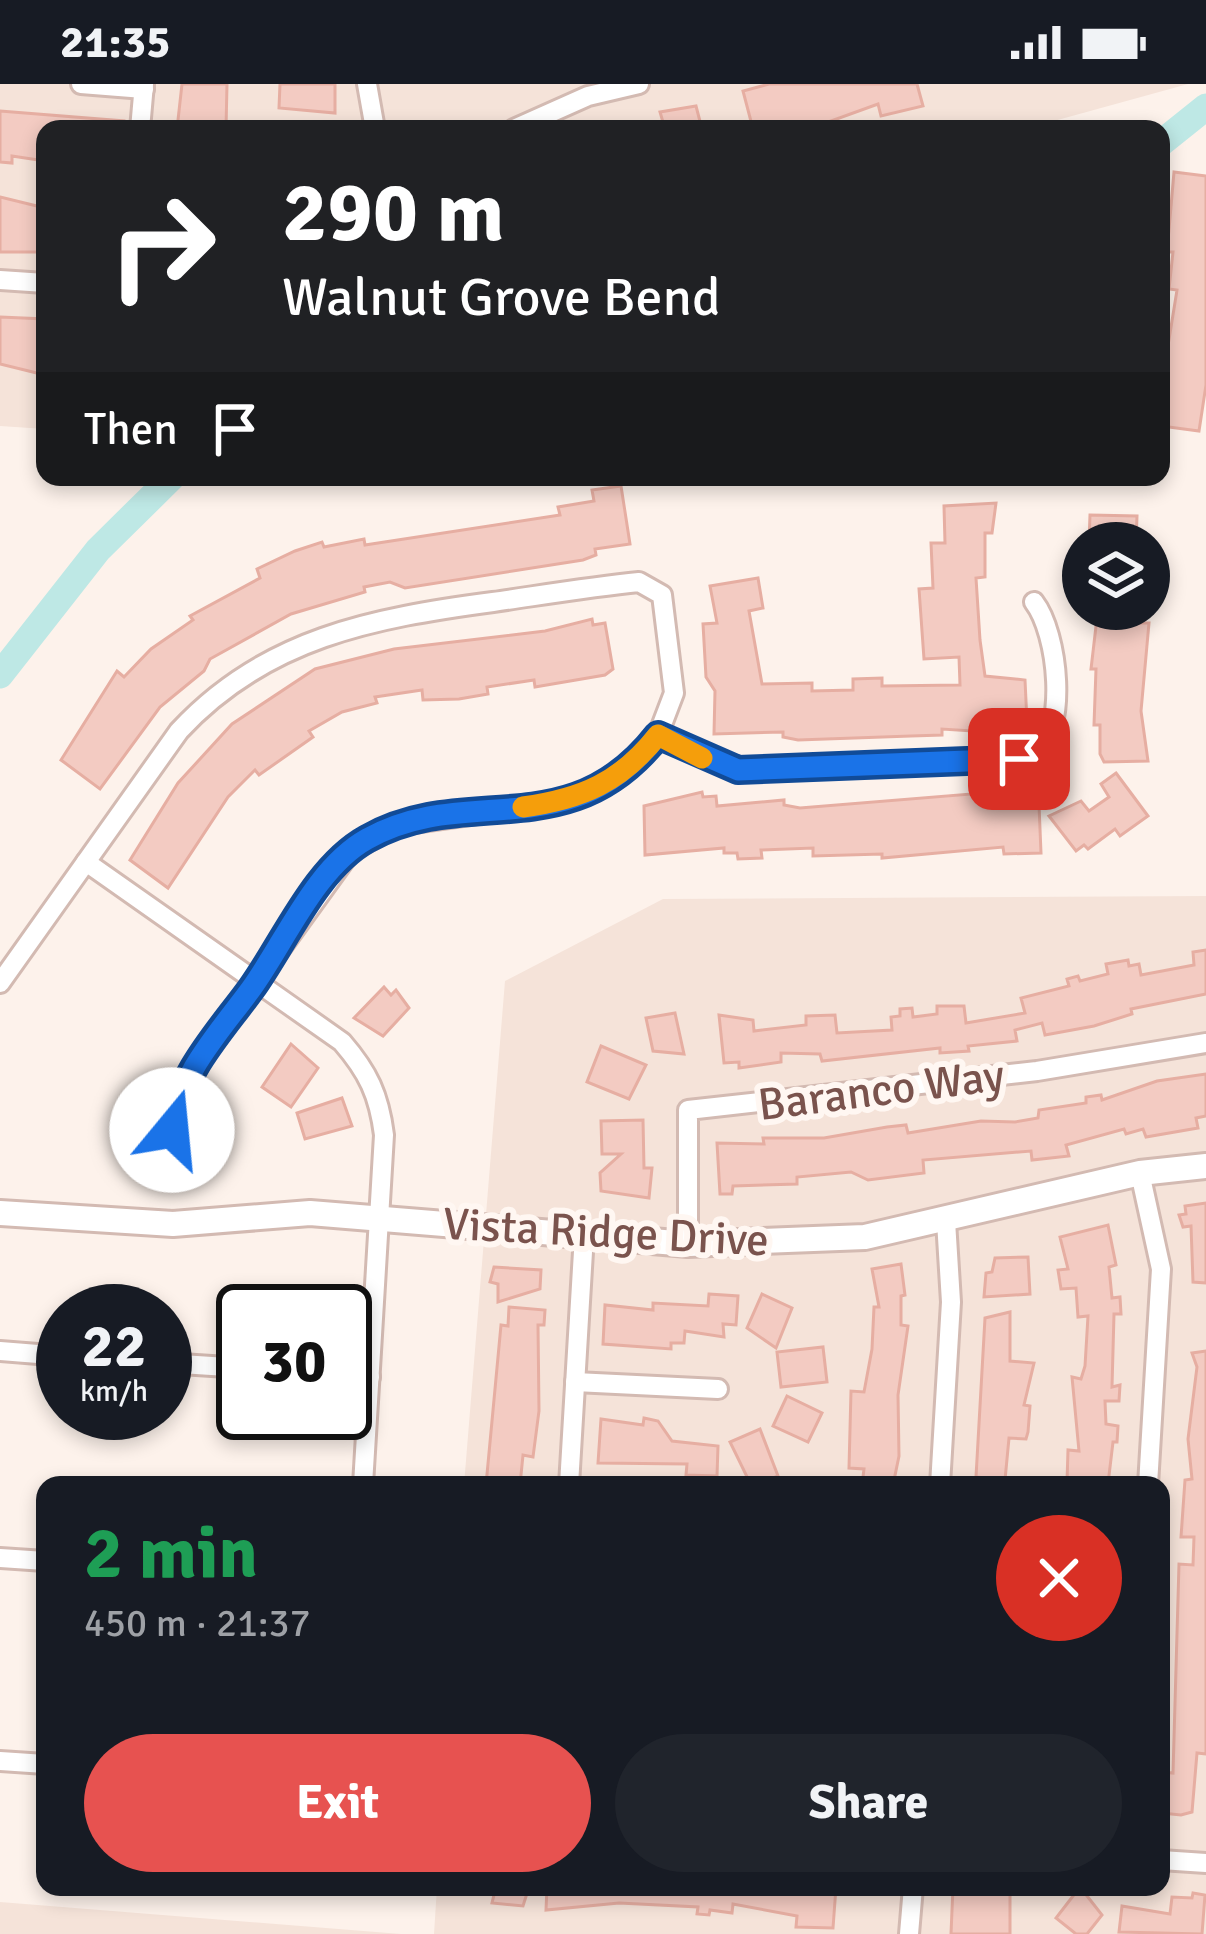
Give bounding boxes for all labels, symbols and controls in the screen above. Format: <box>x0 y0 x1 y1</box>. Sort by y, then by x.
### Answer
text: 21:35 <box>60 15 170 70</box>
text: 290 m <box>282 161 504 265</box>
icon: right <box>84 168 240 324</box>
text: Walnut Grove Bend <box>282 264 721 331</box>
icon: arrive <box>202 396 268 462</box>
text: Then <box>84 402 178 457</box>
map controls <box>1062 522 1170 630</box>
button: layers <box>1062 522 1170 630</box>
pin <box>968 708 1070 810</box>
icon: arrive <box>986 726 1052 792</box>
street label: Baranco Way <box>755 1048 1008 1133</box>
position arrow <box>109 1067 235 1193</box>
street label: Vista Ridge Drive <box>442 1197 770 1268</box>
speed limit sign: 30 <box>216 1284 372 1440</box>
text: 22 <box>82 1310 146 1384</box>
text: km/h <box>80 1373 148 1410</box>
text: 2 min <box>84 1509 258 1598</box>
button: close <box>996 1515 1122 1641</box>
text: 450 m · 21:37 <box>84 1599 311 1647</box>
button: Exit <box>84 1734 591 1872</box>
button: Share <box>615 1734 1122 1872</box>

